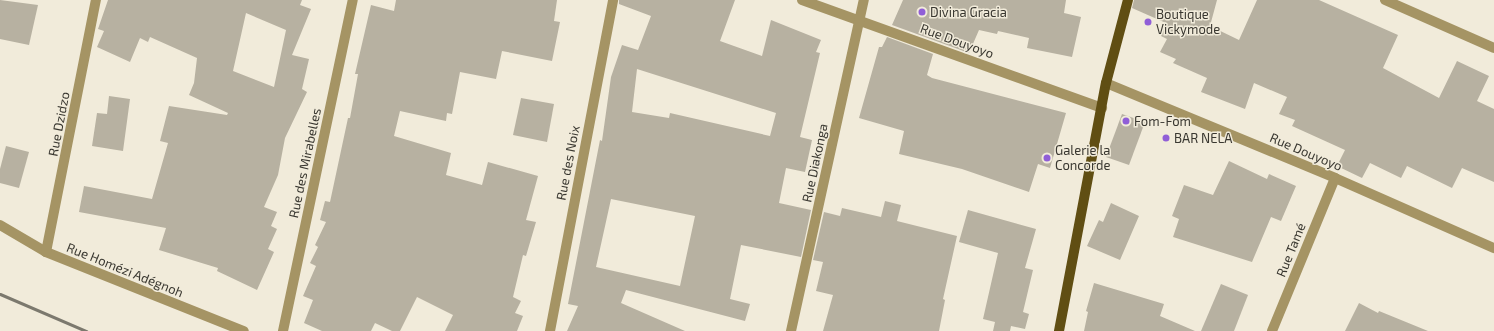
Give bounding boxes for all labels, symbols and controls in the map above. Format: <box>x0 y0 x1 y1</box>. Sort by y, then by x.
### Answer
place label: Divina Gracia <box>930 4 1007 20</box>
marker: Divina Gracia <box>917 7 927 17</box>
place label: Boutique Vickymode <box>1156 7 1220 38</box>
marker: Boutique Vickymode <box>1143 17 1153 27</box>
street label: Rue Douyoyo <box>918 20 996 62</box>
street label: Rue Dzidzo <box>45 90 73 158</box>
street label: Rue des Mirabelles <box>286 107 324 219</box>
place label: Fom-Fom <box>1134 113 1191 129</box>
marker: Fom-Fom <box>1121 116 1131 126</box>
street label: Rue Diakonga <box>799 122 831 204</box>
street label: Rue des Noix <box>553 124 583 202</box>
place label: BAR NELA <box>1174 130 1232 146</box>
street label: Rue Douyoyo <box>1267 130 1345 174</box>
marker: BAR NELA <box>1161 133 1171 143</box>
place label: Galerie la Concorde <box>1055 143 1110 174</box>
marker: Galerie la Concorde <box>1042 153 1052 163</box>
street label: Rue Tamé <box>1273 221 1309 279</box>
street label: Rue Homézi Adégnoh <box>64 239 186 301</box>

